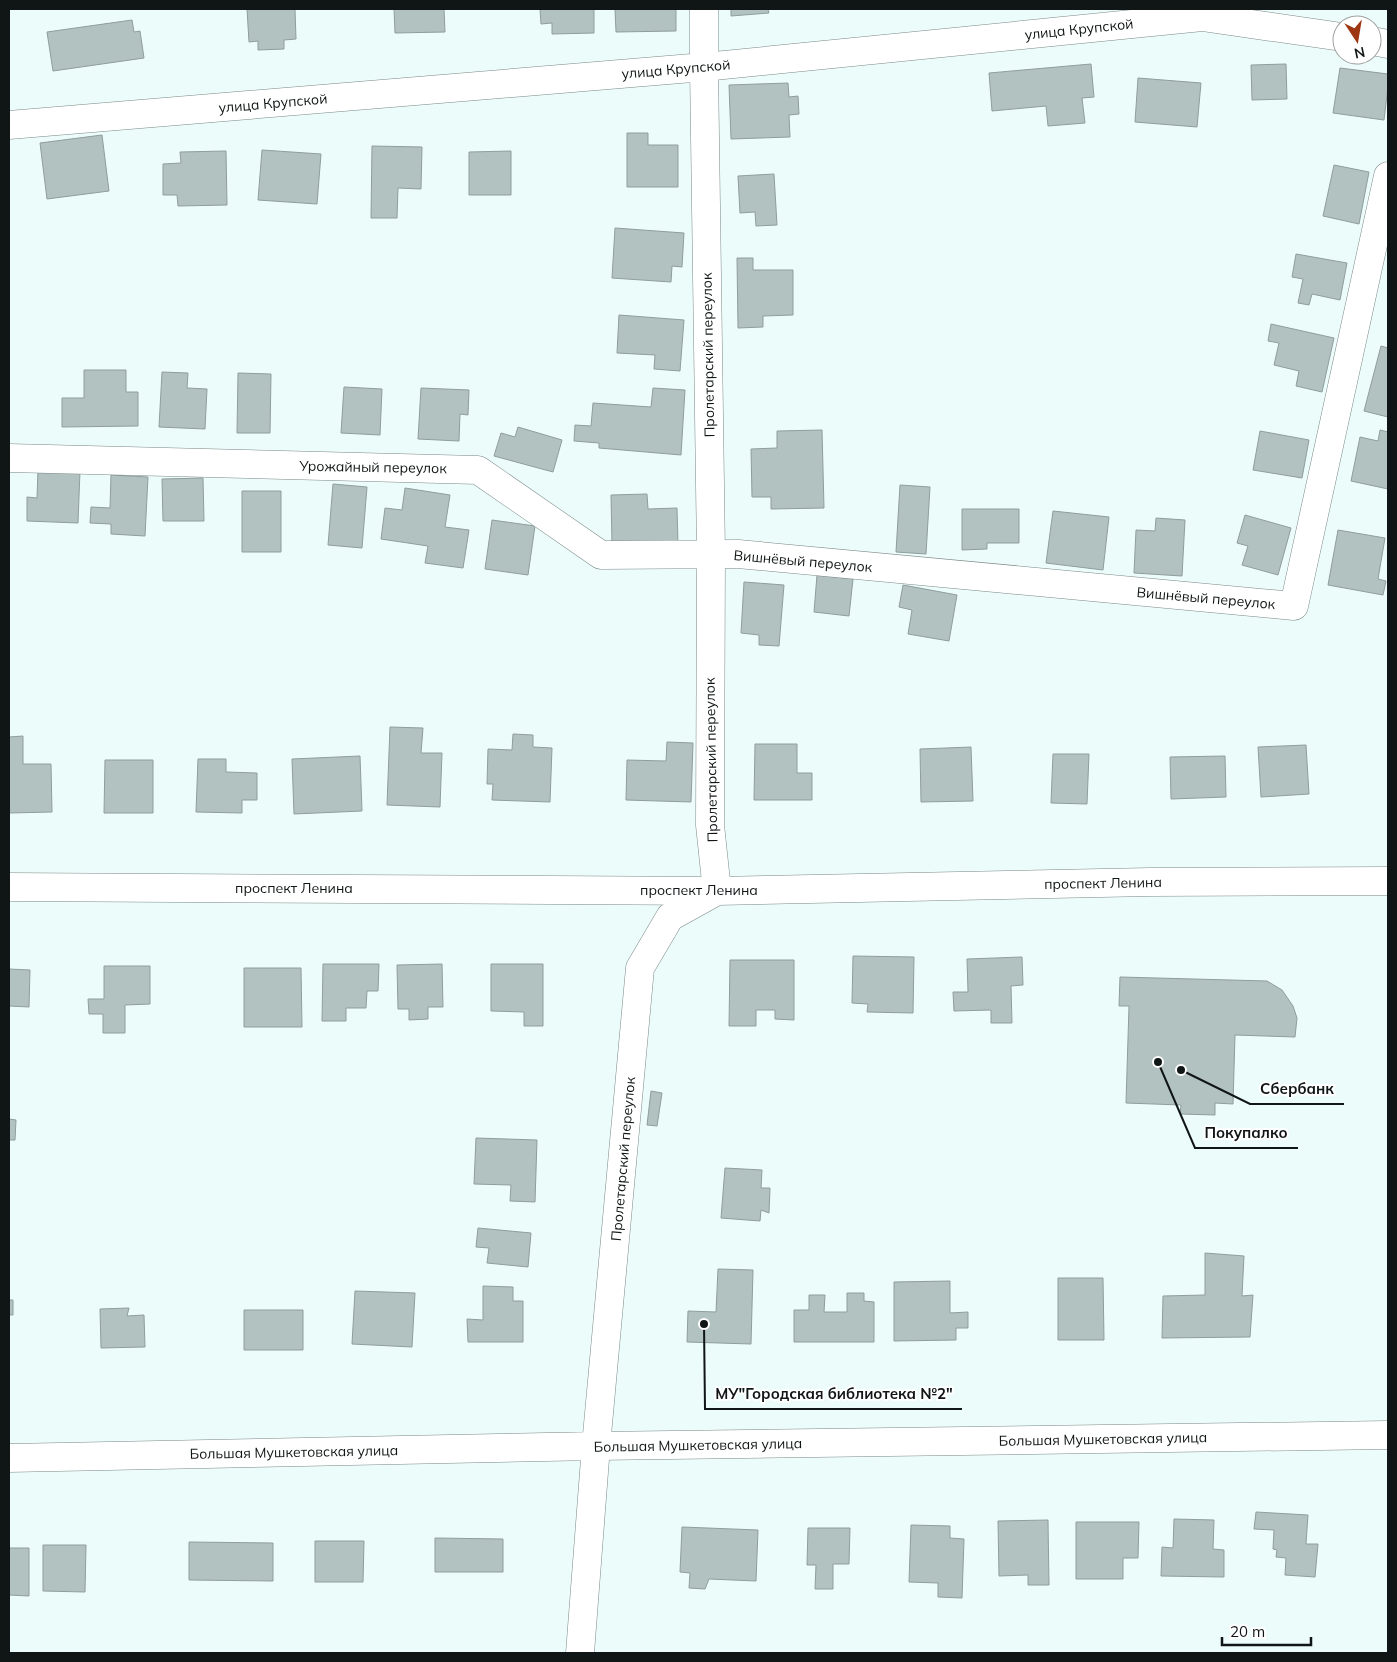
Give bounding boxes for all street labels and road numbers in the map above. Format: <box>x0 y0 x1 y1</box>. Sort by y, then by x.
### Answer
street label: улица Крупской <box>1024 14 1134 44</box>
street label: улица Крупской <box>621 55 731 83</box>
street label: улица Крупской <box>218 89 328 117</box>
street label: Пролетарский переулок <box>698 272 718 438</box>
street label: Урожайный переулок <box>298 457 447 477</box>
street label: Вишнёвый переулок <box>733 546 873 576</box>
street label: Вишнёвый переулок <box>1136 583 1276 613</box>
street label: Пролетарский переулок <box>701 677 721 843</box>
street label: проспект Ленина <box>1044 873 1162 893</box>
street label: проспект Ленина <box>235 879 353 897</box>
street label: проспект Ленина <box>640 881 758 899</box>
street label: Пролетарский переулок <box>607 1076 639 1242</box>
street label: Большая Мушкетовская улица <box>999 1428 1207 1450</box>
street label: Большая Мушкетовская улица <box>594 1434 802 1456</box>
street label: Большая Мушкетовская улица <box>190 1441 398 1463</box>

